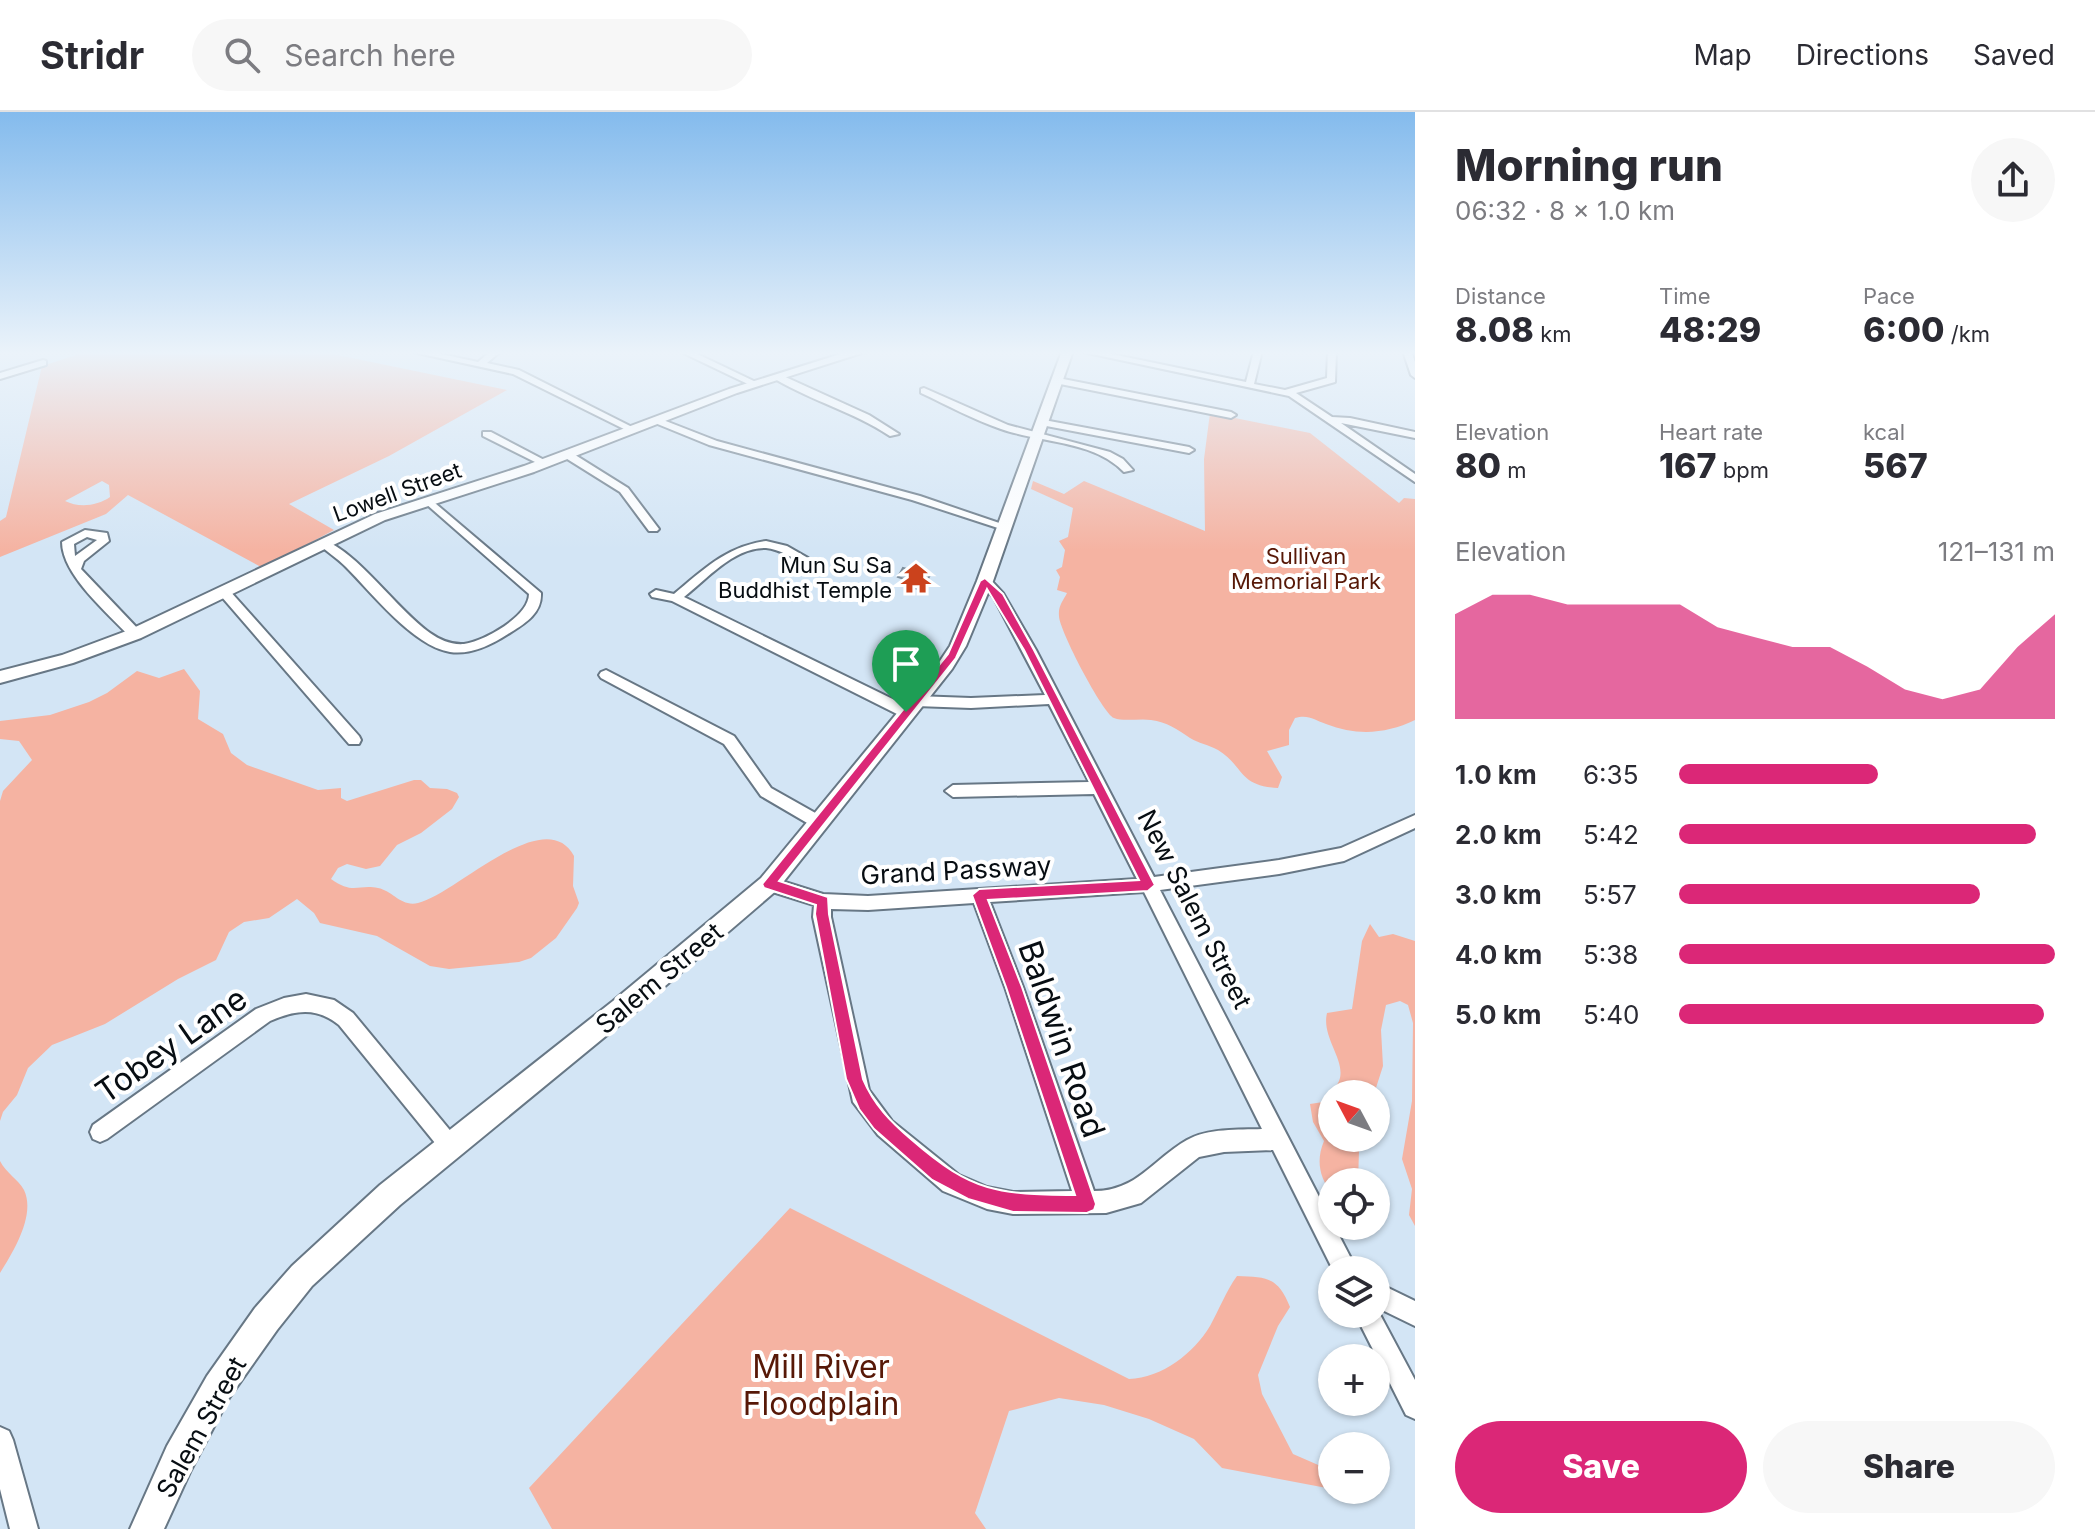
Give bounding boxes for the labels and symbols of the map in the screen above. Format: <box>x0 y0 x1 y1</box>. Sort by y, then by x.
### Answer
street label: Lowell Street <box>329 457 465 527</box>
park label: Sullivan Memorial Park <box>1231 543 1381 594</box>
place label: Mun Su Sa Buddhist Temple <box>718 552 892 603</box>
temple icon: Mun Su Sa Buddhist Temple <box>899 561 933 595</box>
pin <box>872 630 940 712</box>
street label: New Salem Street <box>1131 804 1259 1014</box>
street label: Grand Passway <box>860 850 1052 890</box>
street label: Salem Street <box>589 916 729 1040</box>
street label: Baldwin Road <box>1010 936 1114 1142</box>
street label: Tobey Lane <box>88 979 254 1111</box>
north arrow <box>1318 1080 1390 1152</box>
park label: Mill River Floodplain <box>743 1347 899 1423</box>
street label: Salem Street <box>150 1351 252 1503</box>

